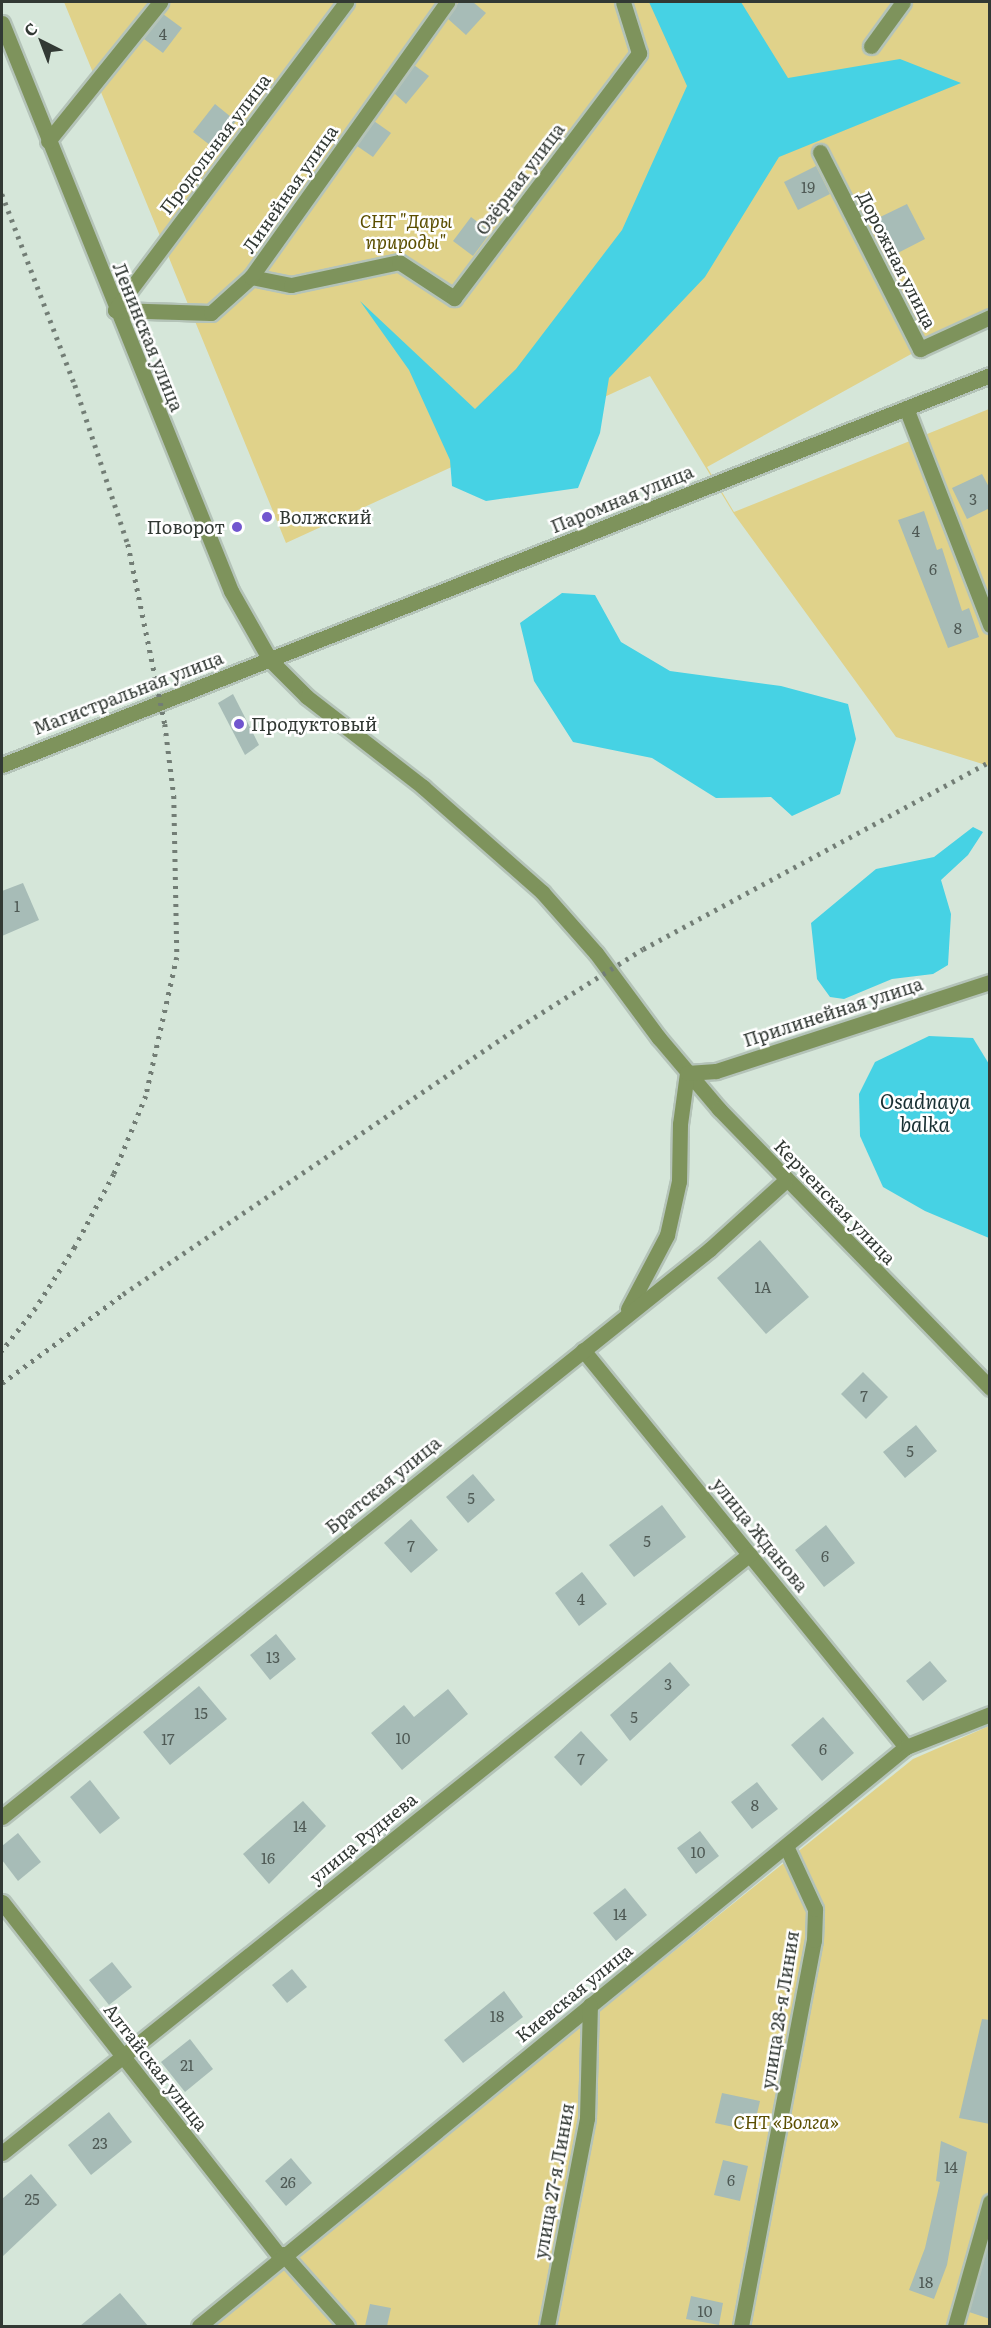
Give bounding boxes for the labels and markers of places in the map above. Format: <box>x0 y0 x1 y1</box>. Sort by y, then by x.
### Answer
place label: Волжский <box>279 506 372 528</box>
marker: Волжский <box>260 510 274 524</box>
place label: Поворот <box>147 516 225 538</box>
marker: Поворот <box>230 520 244 534</box>
place label: Продуктовый <box>251 713 377 735</box>
marker: Продуктовый <box>232 717 246 731</box>

